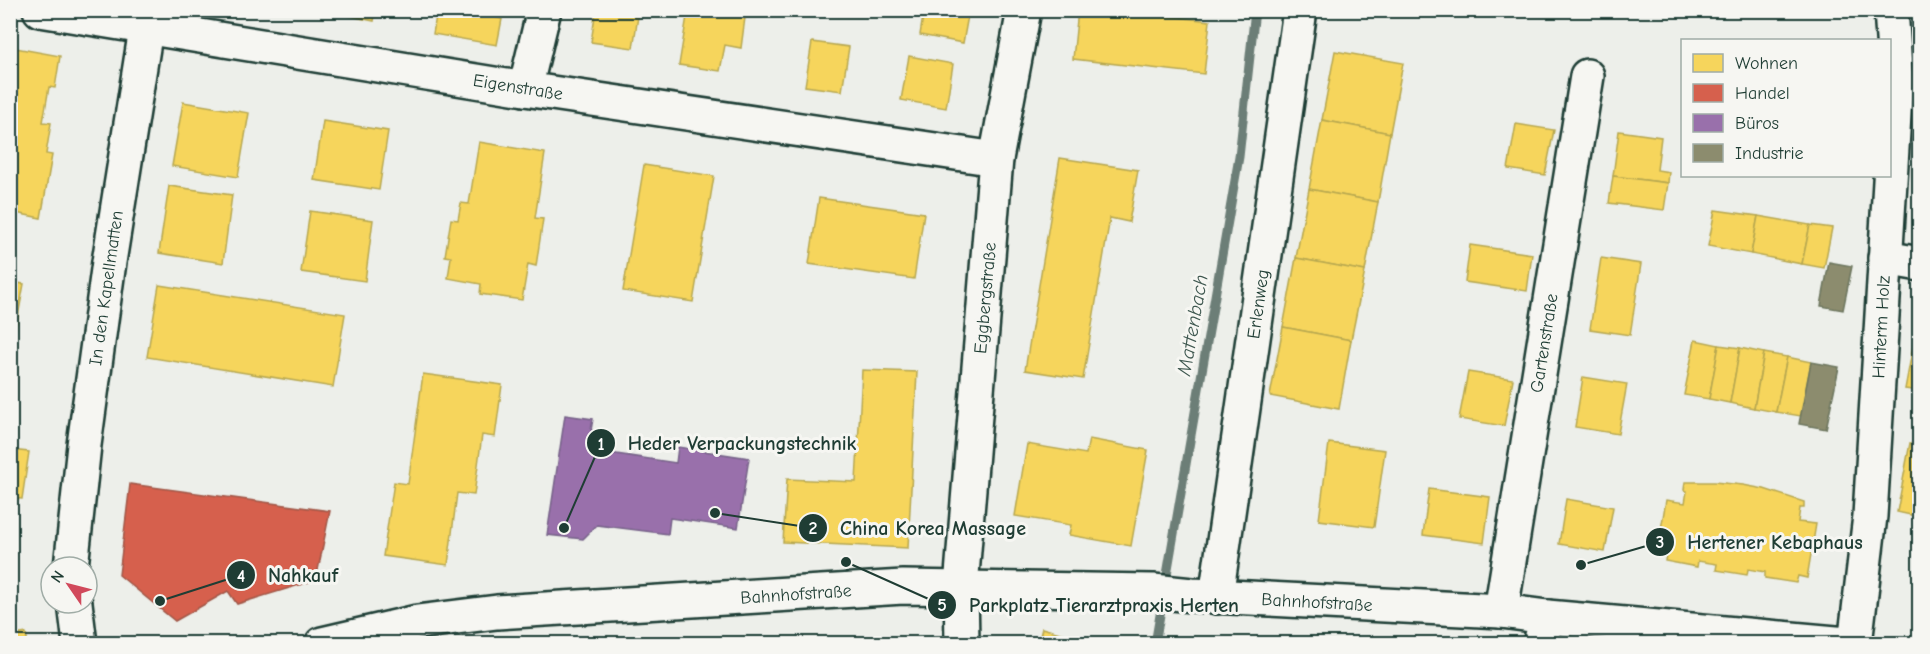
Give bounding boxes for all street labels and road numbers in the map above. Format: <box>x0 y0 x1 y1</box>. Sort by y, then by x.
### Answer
street label: Eigenstraße <box>472 70 564 105</box>
street label: In den Kapellmatten <box>85 209 128 367</box>
street label: Eggbergstraße <box>970 241 1001 355</box>
street label: Erlenweg <box>1243 268 1274 340</box>
street label: Hinterm Holz <box>1868 275 1895 379</box>
street label: Gartenstraße <box>1526 292 1563 394</box>
street label: Bahnhofstraße <box>740 580 852 609</box>
street label: Bahnhofstraße <box>1261 589 1373 616</box>

